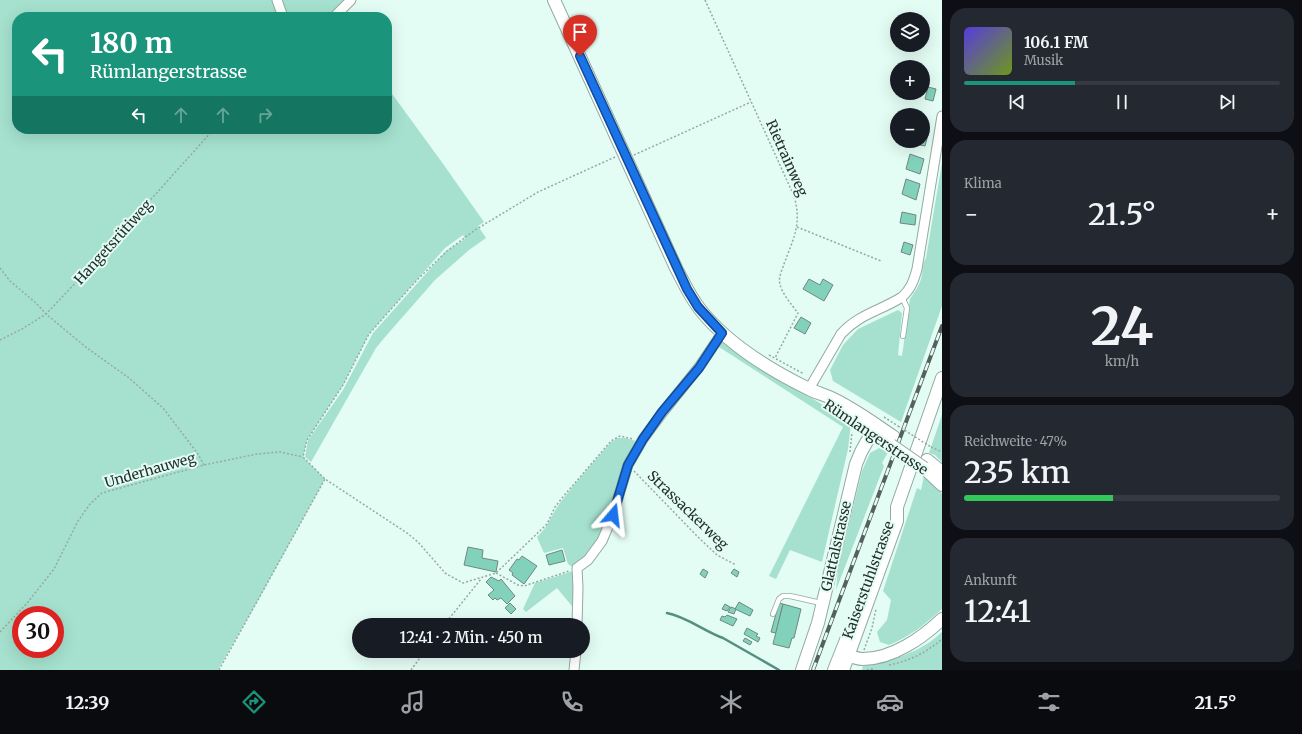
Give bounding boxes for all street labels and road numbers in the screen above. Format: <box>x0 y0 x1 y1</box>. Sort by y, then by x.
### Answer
street label: Rietrainweg <box>762 117 812 200</box>
street label: Hangetsrütiweg <box>70 195 156 288</box>
street label: Rümlangerstrasse <box>820 395 932 479</box>
street label: Underhauweg <box>102 448 198 492</box>
street label: Strassackerweg <box>644 467 733 554</box>
street label: Glattalstrasse <box>817 499 855 593</box>
street label: Kaiserstuhlstrasse <box>838 519 898 641</box>

